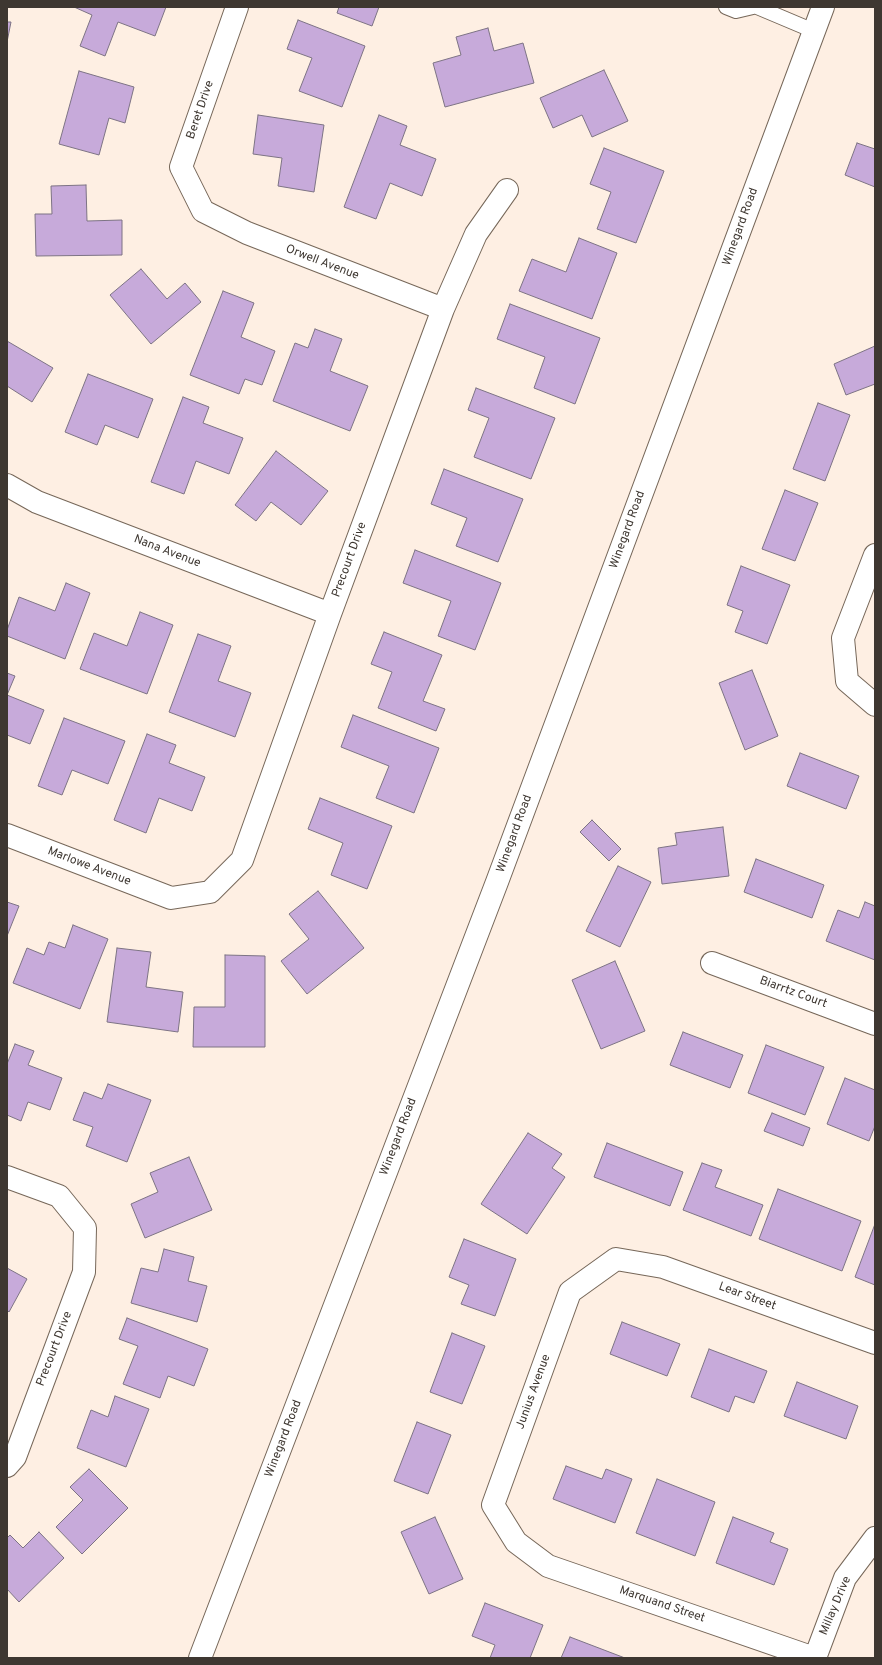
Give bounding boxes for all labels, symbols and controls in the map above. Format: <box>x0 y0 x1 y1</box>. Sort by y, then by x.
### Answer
street label: Beret Drive <box>184 79 218 141</box>
street label: Winegard Road <box>720 186 762 268</box>
street label: Orwell Avenue <box>283 242 361 284</box>
street label: Winegard Road <box>607 489 649 571</box>
street label: Precourt Drive <box>330 520 370 600</box>
street label: Nana Avenue <box>131 533 203 571</box>
street label: Winegard Road <box>494 793 536 875</box>
street label: Marlowe Avenue <box>45 845 133 889</box>
street label: Biarrtz Court <box>757 974 829 1012</box>
street label: Winegard Road <box>378 1096 420 1178</box>
street label: Lear Street <box>716 1280 778 1314</box>
street label: Precourt Drive <box>34 1310 76 1388</box>
street label: Junius Avenue <box>514 1353 554 1431</box>
street label: Winegard Road <box>263 1398 305 1480</box>
street label: Millay Drive <box>817 1574 855 1638</box>
street label: Marquand Street <box>617 1584 707 1626</box>

